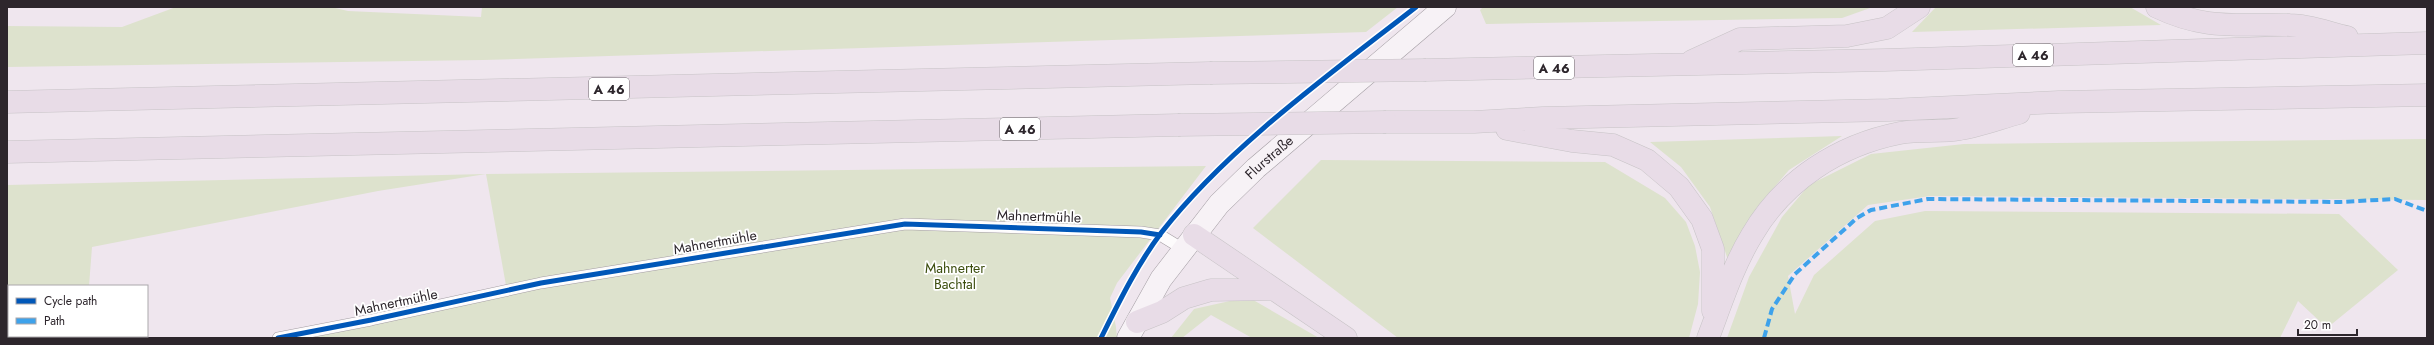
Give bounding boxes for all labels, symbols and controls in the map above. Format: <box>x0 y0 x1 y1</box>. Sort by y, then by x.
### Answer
road number: A 46 <box>2013 44 2053 66</box>
road number: A 46 <box>1534 57 1574 79</box>
road number: A 46 <box>589 78 629 100</box>
road number: A 46 <box>1000 118 1040 140</box>
street label: Flurstraße <box>1240 131 1298 184</box>
street label: Mahnertmühle <box>997 205 1081 227</box>
street label: Mahnertmühle <box>672 225 758 259</box>
park label: Mahnerter Bachtal <box>925 258 985 294</box>
street label: Mahnertmühle <box>353 283 439 321</box>
legend <box>8 285 148 337</box>
text: Cycle path <box>44 292 97 310</box>
scale bar <box>2298 311 2357 337</box>
text: Path <box>44 312 65 330</box>
text: 20 m <box>2304 316 2331 334</box>

